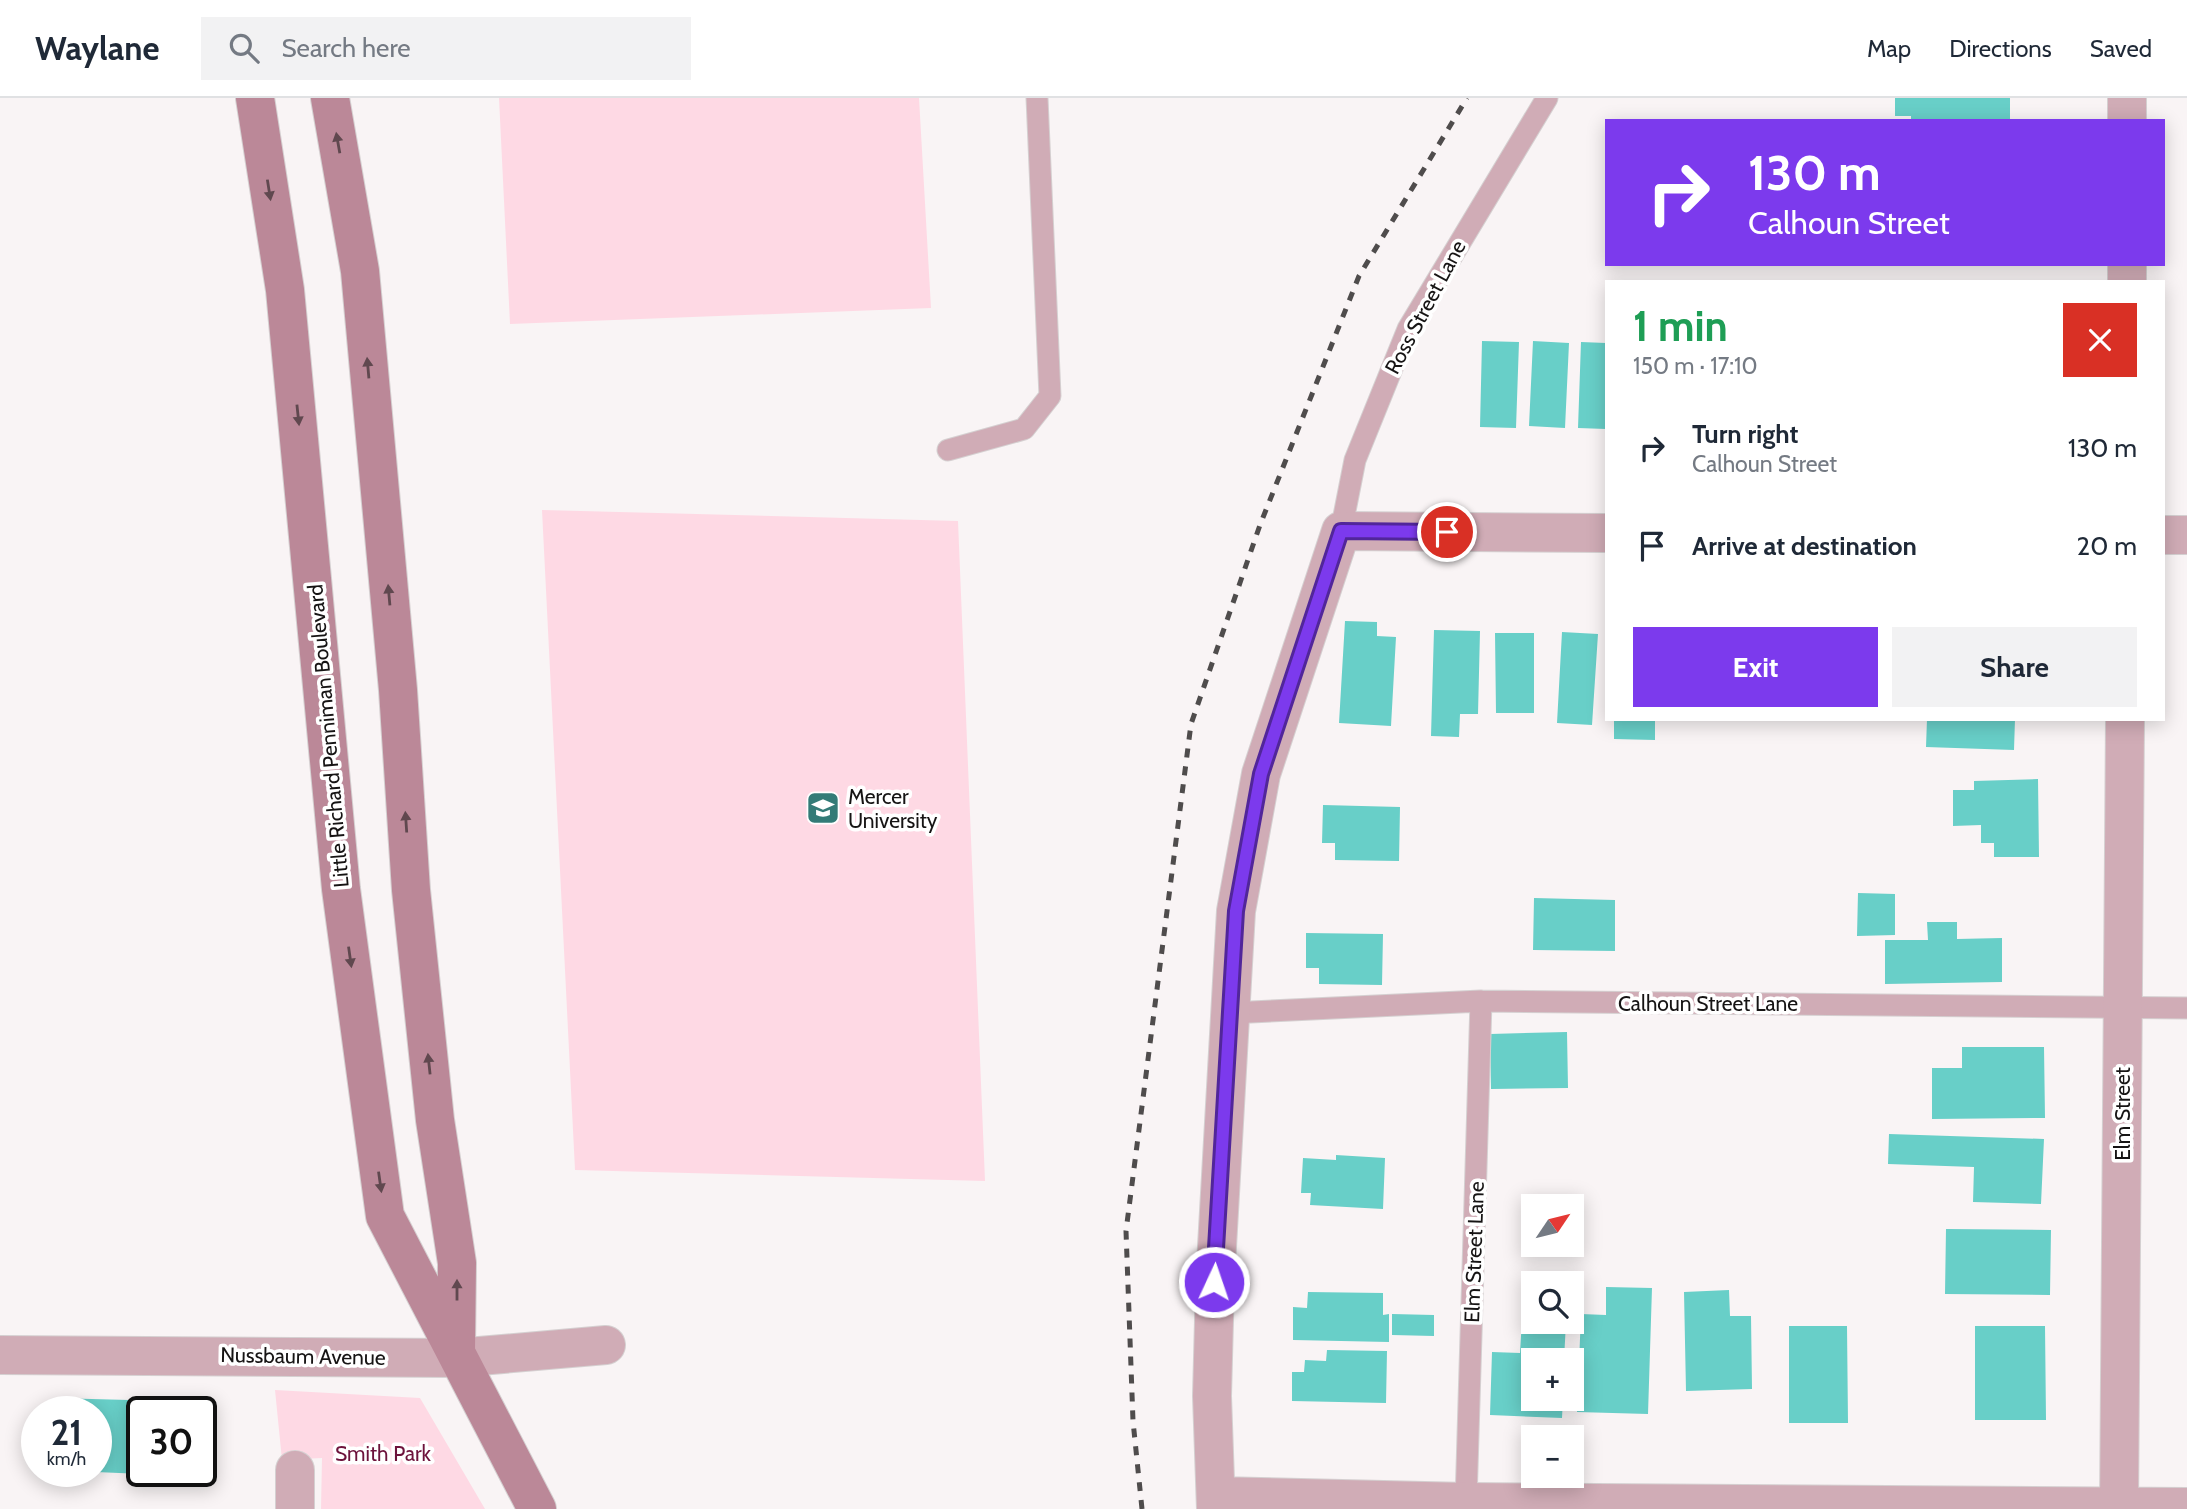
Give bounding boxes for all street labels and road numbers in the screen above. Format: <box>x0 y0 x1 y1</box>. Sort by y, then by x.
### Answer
street label: Ross Street Lane <box>1379 236 1471 378</box>
street label: Little Richard Penniman Boulevard <box>302 583 354 889</box>
street label: Calhoun Street Lane <box>1618 991 1798 1016</box>
street label: Elm Street <box>2110 1067 2135 1161</box>
street label: Elm Street Lane <box>1459 1181 1489 1323</box>
street label: Nussbaum Avenue <box>220 1342 386 1370</box>

